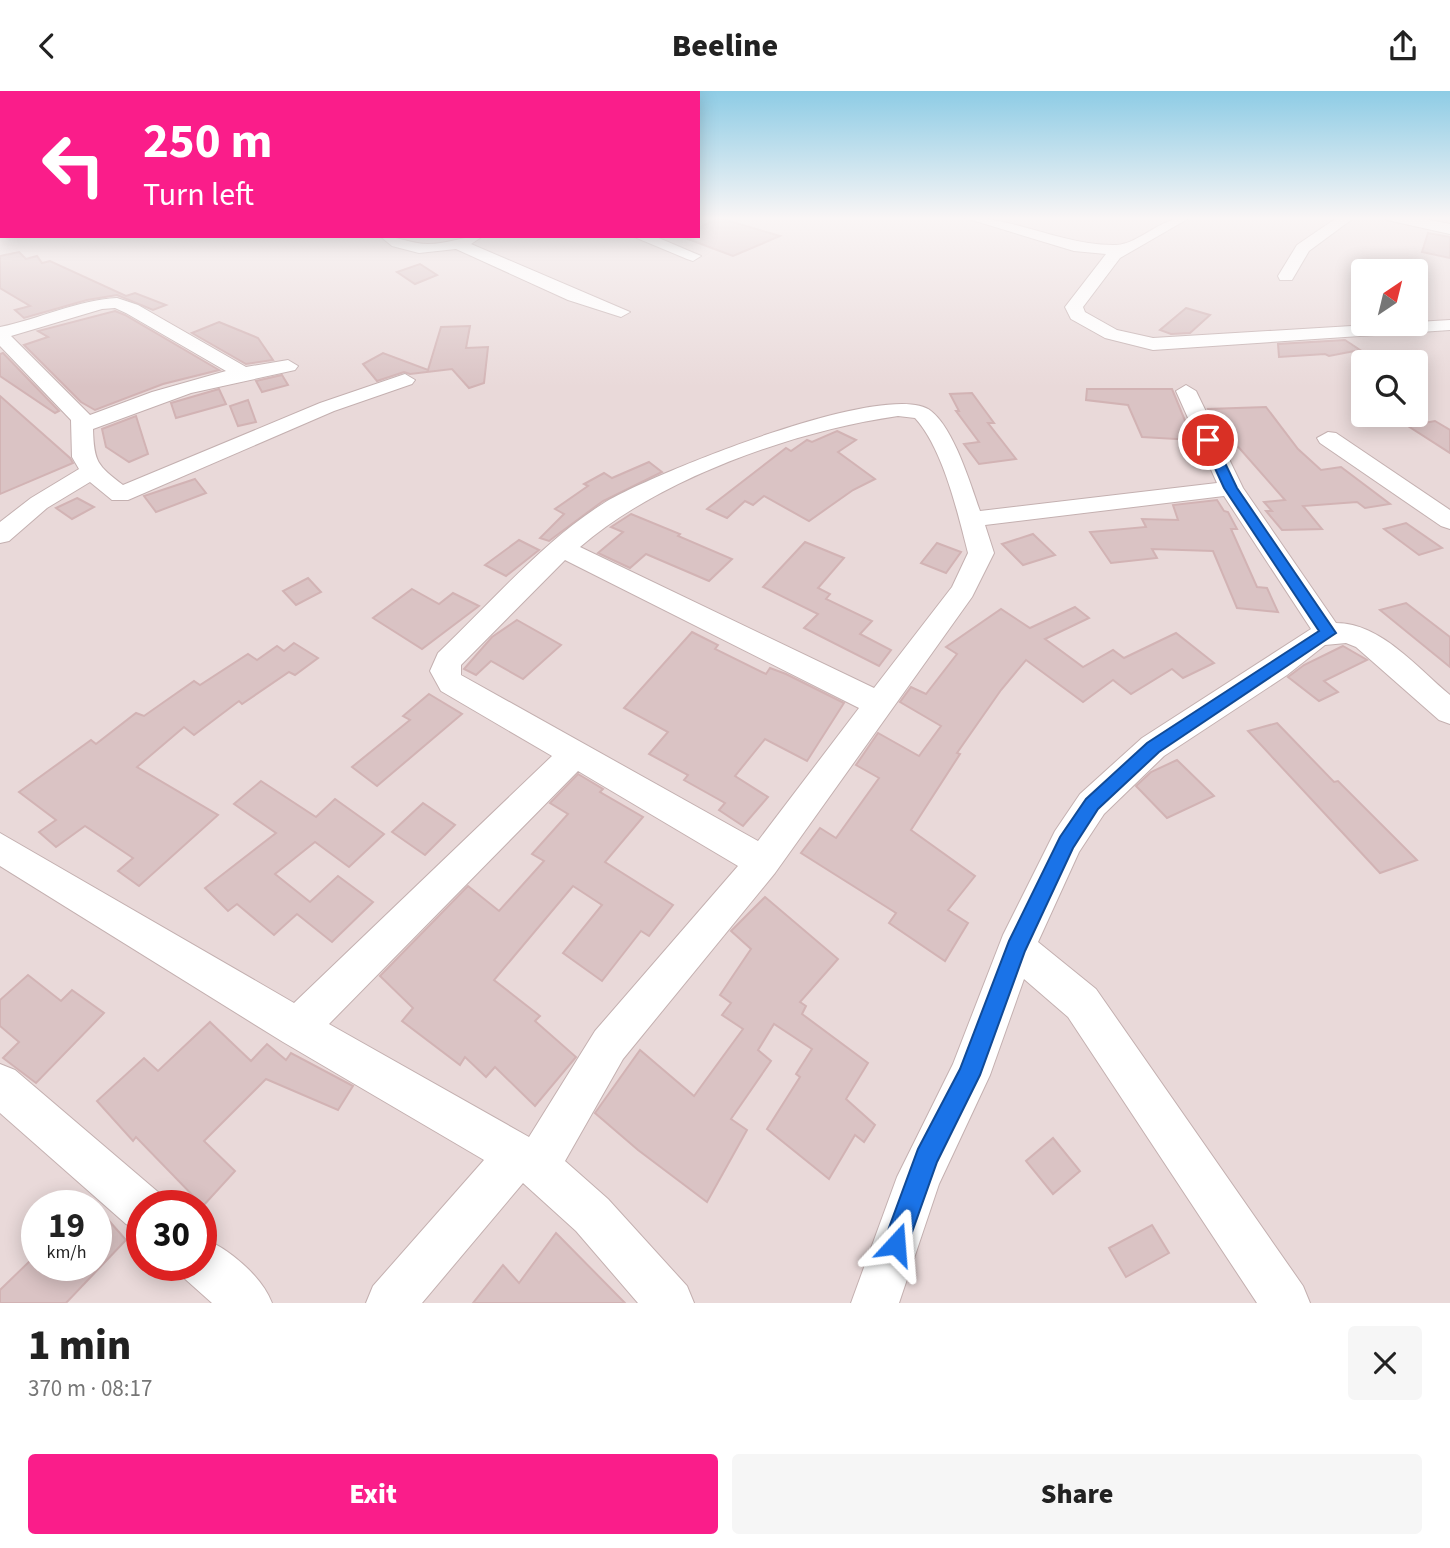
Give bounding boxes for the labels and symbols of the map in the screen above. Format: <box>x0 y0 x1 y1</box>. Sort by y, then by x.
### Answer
north arrow <box>1351 259 1428 336</box>
pin <box>1178 410 1238 470</box>
speed limit sign: 30 <box>126 1190 217 1281</box>
position arrow <box>859 1207 933 1281</box>

